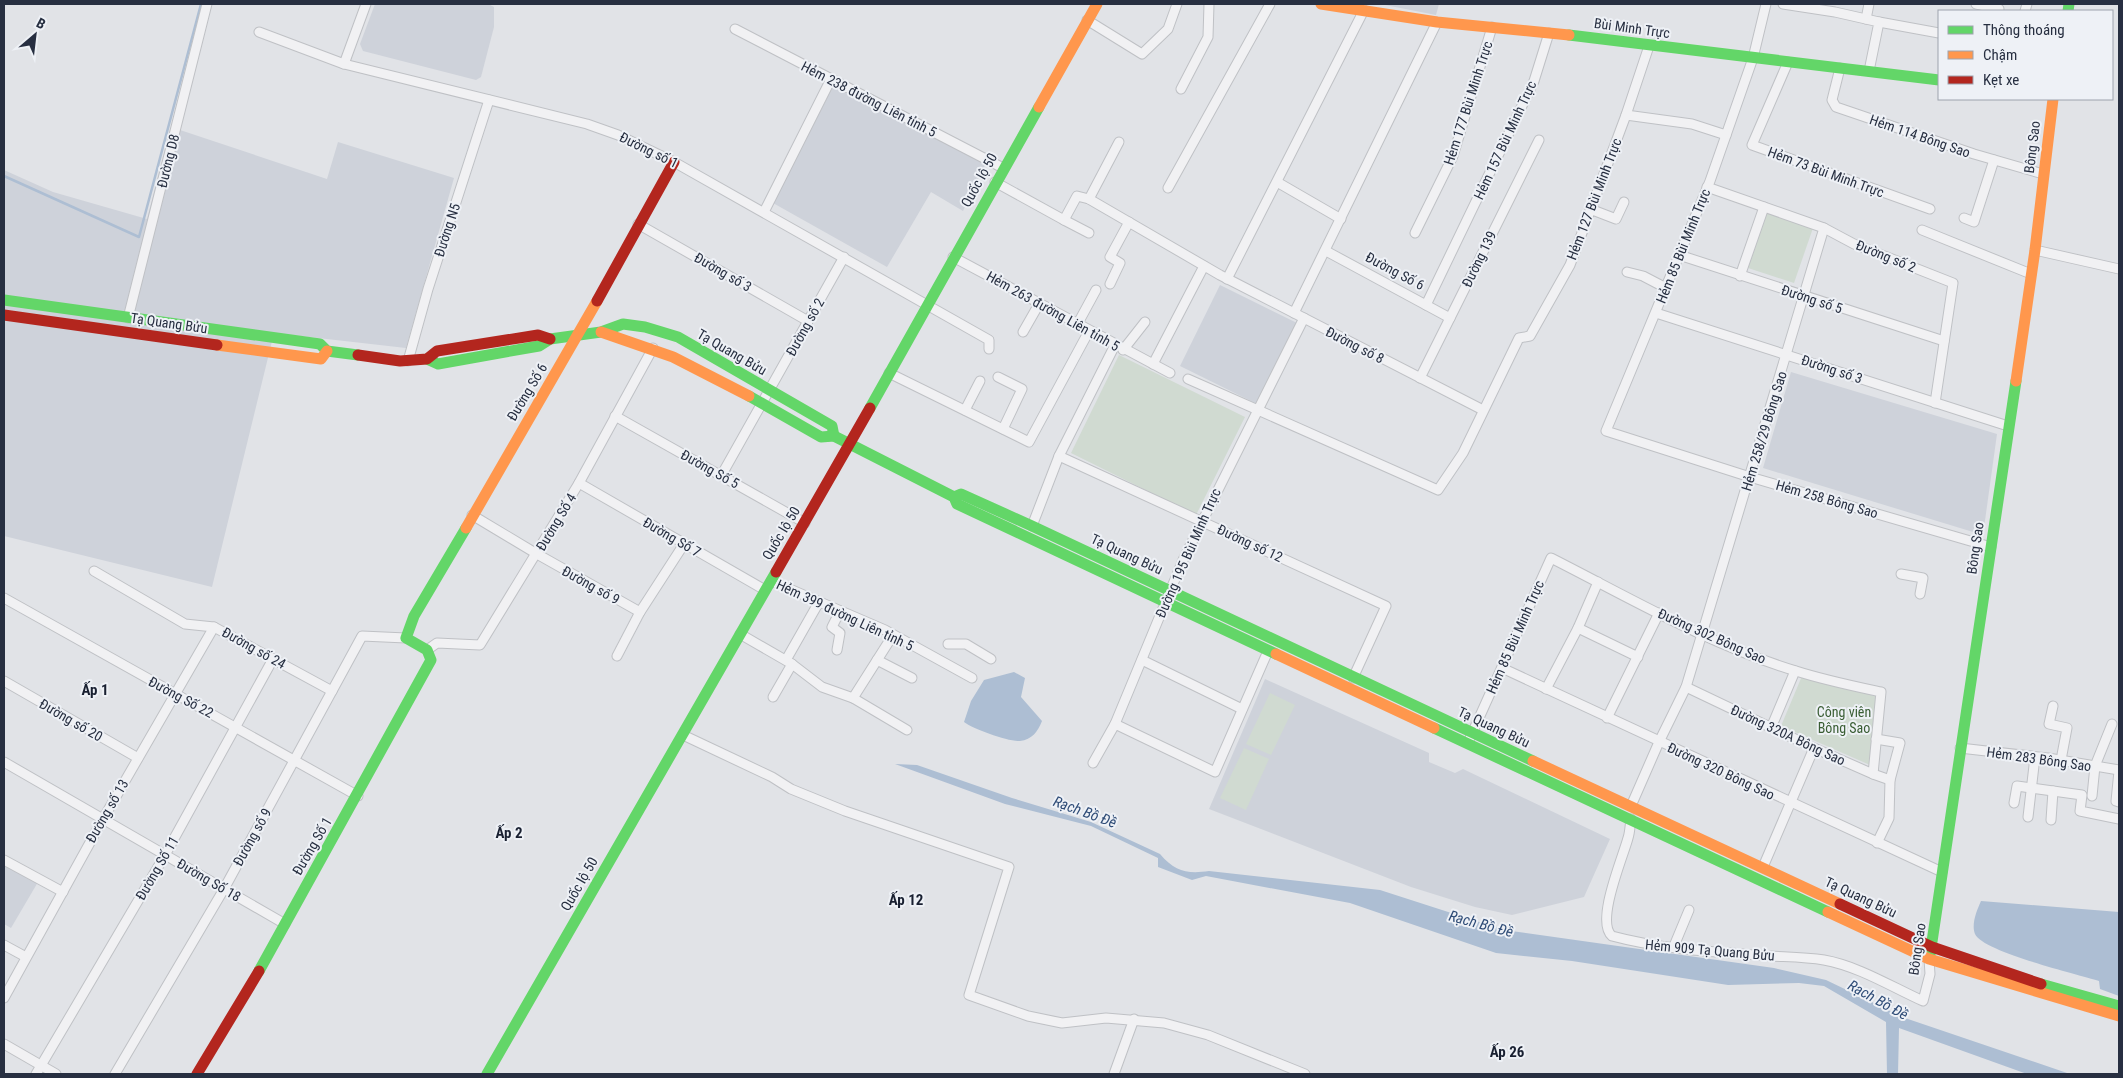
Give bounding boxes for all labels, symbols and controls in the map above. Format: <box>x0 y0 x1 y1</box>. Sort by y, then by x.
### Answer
north arrow <box>10 10 60 60</box>
legend <box>1938 10 2113 100</box>
text: B <box>34 15 48 32</box>
street label: Bùi Minh Trực <box>1593 15 1671 41</box>
text: Thông thoáng <box>1983 21 2065 39</box>
street label: Hẻm 177 Bùi Minh Trực <box>1440 39 1496 167</box>
text: Chậm <box>1983 46 2017 64</box>
street label: Hẻm 238 đường Liên tỉnh 5 <box>799 58 939 140</box>
text: Kẹt xe <box>1983 71 2019 89</box>
street label: Hẻm 157 Bùi Minh Trực <box>1470 78 1540 202</box>
street label: Hẻm 114 Bông Sao <box>1868 111 1972 161</box>
street label: Bông Sao <box>2021 120 2043 174</box>
street label: Đường số 1 <box>617 129 681 171</box>
street label: Đường D8 <box>154 132 182 189</box>
street label: Hẻm 127 Bùi Minh Trực <box>1563 136 1625 262</box>
street label: Hẻm 73 Bùi Minh Trực <box>1766 144 1886 200</box>
street label: Quốc lộ 50 <box>958 150 1000 210</box>
street label: Hẻm 85 Bùi Minh Trực <box>1653 186 1713 306</box>
street label: Đường N5 <box>431 201 463 259</box>
street label: Đường 139 <box>1459 228 1499 290</box>
street label: Đường số 2 <box>1854 237 1918 275</box>
street label: Đường số 3 <box>692 249 754 295</box>
street label: Đường Số 6 <box>1363 249 1427 293</box>
street label: Hẻm 263 đường Liên tỉnh 5 <box>984 268 1122 354</box>
street label: Đường số 5 <box>1779 282 1845 316</box>
street label: Đường số 2 <box>783 295 827 359</box>
street label: Tạ Quang Bửu <box>130 310 208 336</box>
street label: Đường số 8 <box>1323 323 1387 367</box>
street label: Tạ Quang Bửu <box>695 326 769 378</box>
street label: Đường số 3 <box>1799 352 1865 386</box>
street label: Đường Số 6 <box>504 360 550 424</box>
street label: Hẻm 258/29 Bông Sao <box>1738 369 1790 493</box>
street label: Đường Số 5 <box>678 446 742 492</box>
street label: Hẻm 258 Bông Sao <box>1774 477 1880 521</box>
street label: Đường 195 Bùi Minh Trực <box>1152 486 1224 620</box>
street label: Đường Số 4 <box>533 490 579 554</box>
street label: Quốc lộ 50 <box>759 503 803 562</box>
street label: Đường Số 7 <box>640 514 704 560</box>
street label: Đường số 12 <box>1215 521 1285 565</box>
street label: Bông Sao <box>1963 521 1987 575</box>
street label: Tạ Quang Bửu <box>1089 530 1165 578</box>
street label: Đường số 9 <box>559 563 623 607</box>
street label: Hẻm 399 đường Liên tỉnh 5 <box>774 576 916 654</box>
street label: Hẻm 85 Bùi Minh Trực <box>1483 578 1547 696</box>
street label: Đường 302 Bông Sao <box>1656 605 1768 667</box>
street label: Đường số 24 <box>219 624 289 672</box>
street label: Đường Số 22 <box>146 673 216 721</box>
district label: Ấp 1 <box>81 681 109 699</box>
street label: Đường số 20 <box>37 695 106 745</box>
street label: Đường 320A Bông Sao <box>1728 701 1848 769</box>
street label: Tạ Quang Bửu <box>1456 703 1532 751</box>
park label: Công viên Bông Sao <box>1817 704 1871 736</box>
street label: Đường 320 Bông Sao <box>1665 739 1777 803</box>
street label: Hẻm 283 Bông Sao <box>1986 744 2092 774</box>
street label: Đường số 13 <box>82 777 132 845</box>
water label: Rạch Bồ Đề <box>1051 792 1119 832</box>
street label: Đường số 9 <box>230 805 274 869</box>
street label: Đường Số 1 <box>289 814 335 878</box>
district label: Ấp 2 <box>495 824 523 842</box>
street label: Đường Số 11 <box>132 833 182 903</box>
street label: Quốc lộ 50 <box>557 854 601 914</box>
street label: Đường Số 18 <box>174 855 244 905</box>
street label: Tạ Quang Bửu <box>1823 873 1899 921</box>
district label: Ấp 12 <box>889 891 923 909</box>
water label: Rạch Bồ Đề <box>1447 907 1515 941</box>
street label: Bông Sao <box>1905 922 1929 976</box>
street label: Hẻm 909 Tạ Quang Bửu <box>1645 936 1775 964</box>
water label: Rạch Bồ Đề <box>1845 976 1911 1024</box>
district label: Ấp 26 <box>1490 1043 1525 1061</box>

